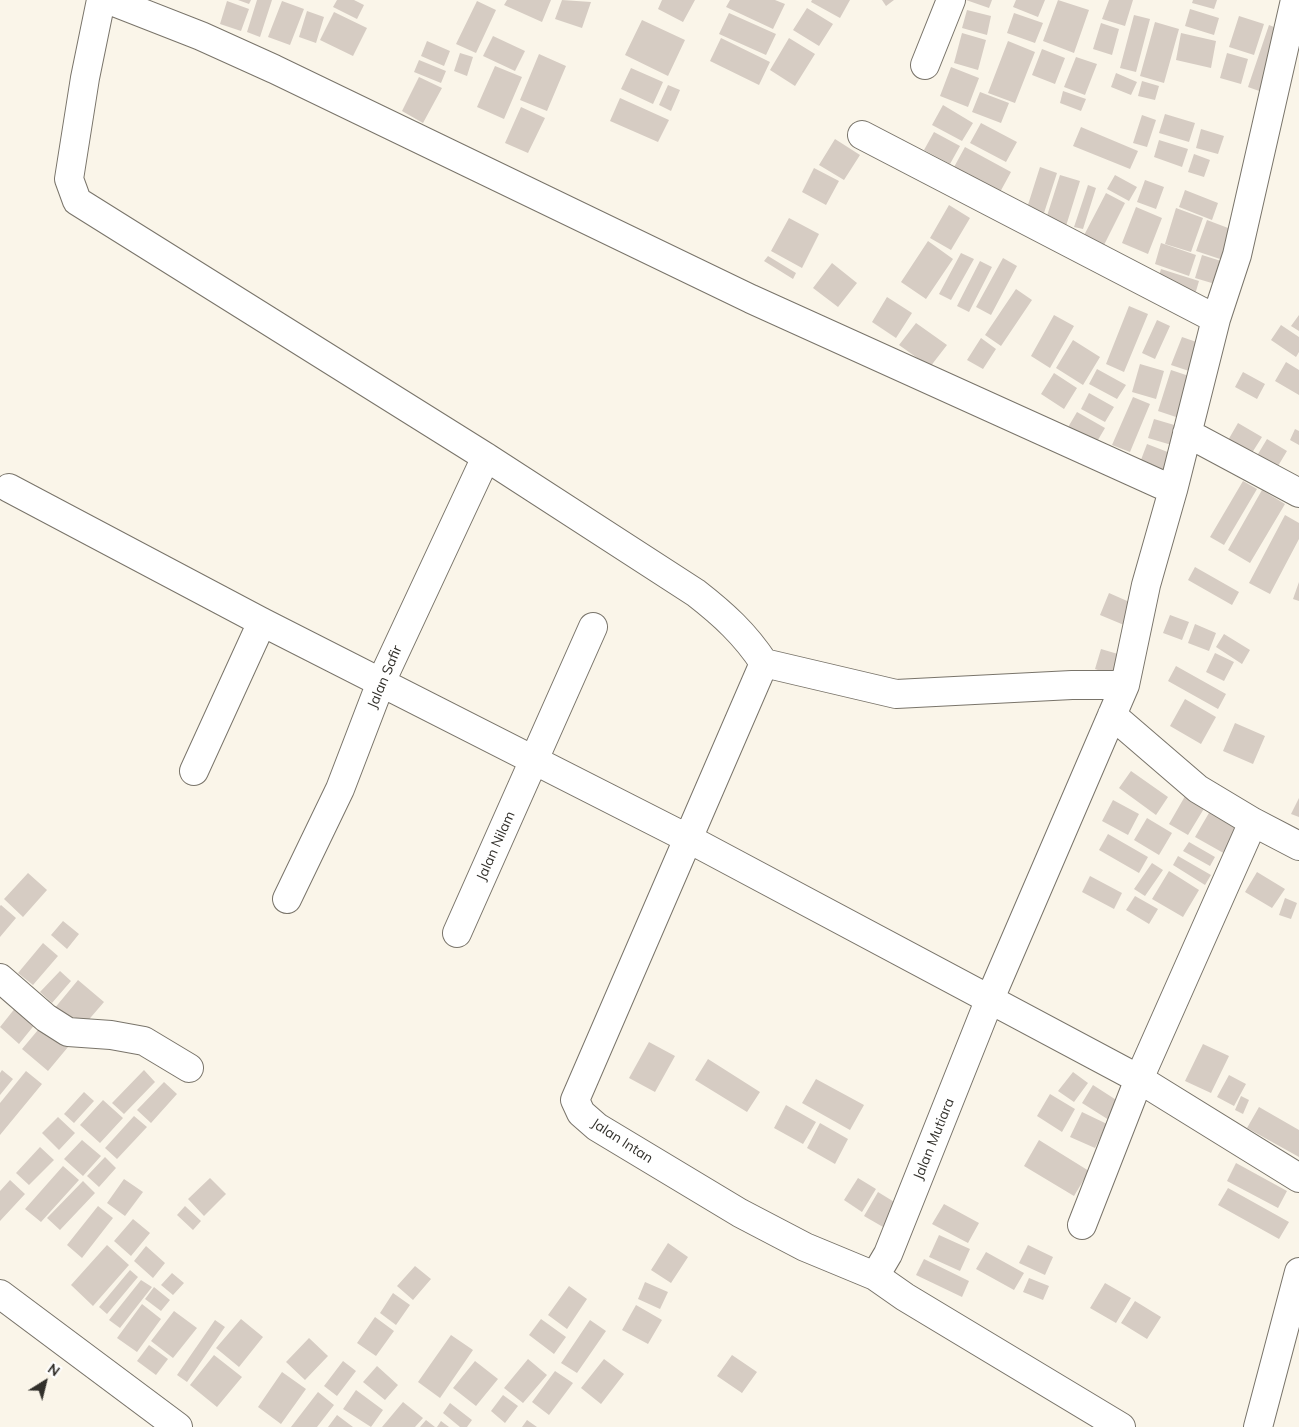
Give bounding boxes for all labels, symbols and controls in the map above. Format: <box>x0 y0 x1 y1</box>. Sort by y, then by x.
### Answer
street label: Jalan Safir <box>364 643 406 711</box>
street label: Jalan Nilam <box>473 809 519 883</box>
street label: Jalan Mutiara <box>910 1096 958 1182</box>
street label: Jalan Intan <box>588 1115 656 1167</box>
north arrow <box>20 1357 70 1407</box>
text: N <box>44 1359 63 1380</box>

